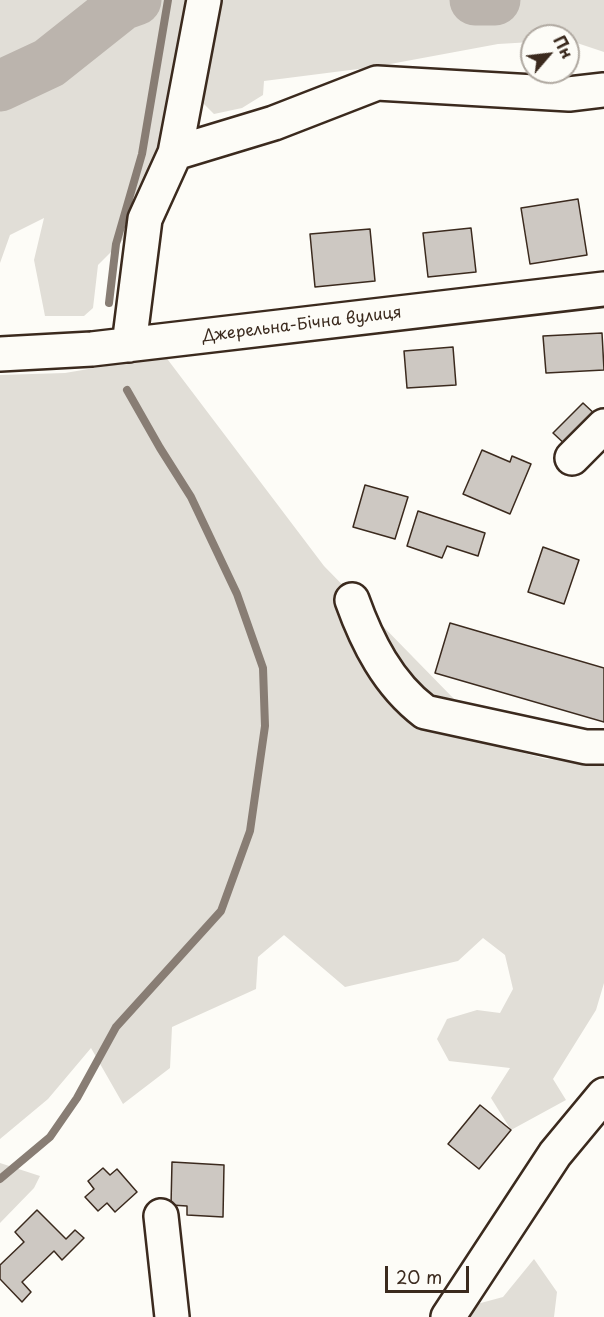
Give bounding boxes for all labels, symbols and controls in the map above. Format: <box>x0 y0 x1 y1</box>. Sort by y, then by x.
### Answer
north arrow <box>520 24 580 84</box>
text: Пн <box>548 31 580 62</box>
street label: Джерельна-Бічна вулиця <box>201 303 403 347</box>
scale bar <box>388 1254 472 1292</box>
text: 20 m <box>396 1263 442 1290</box>

